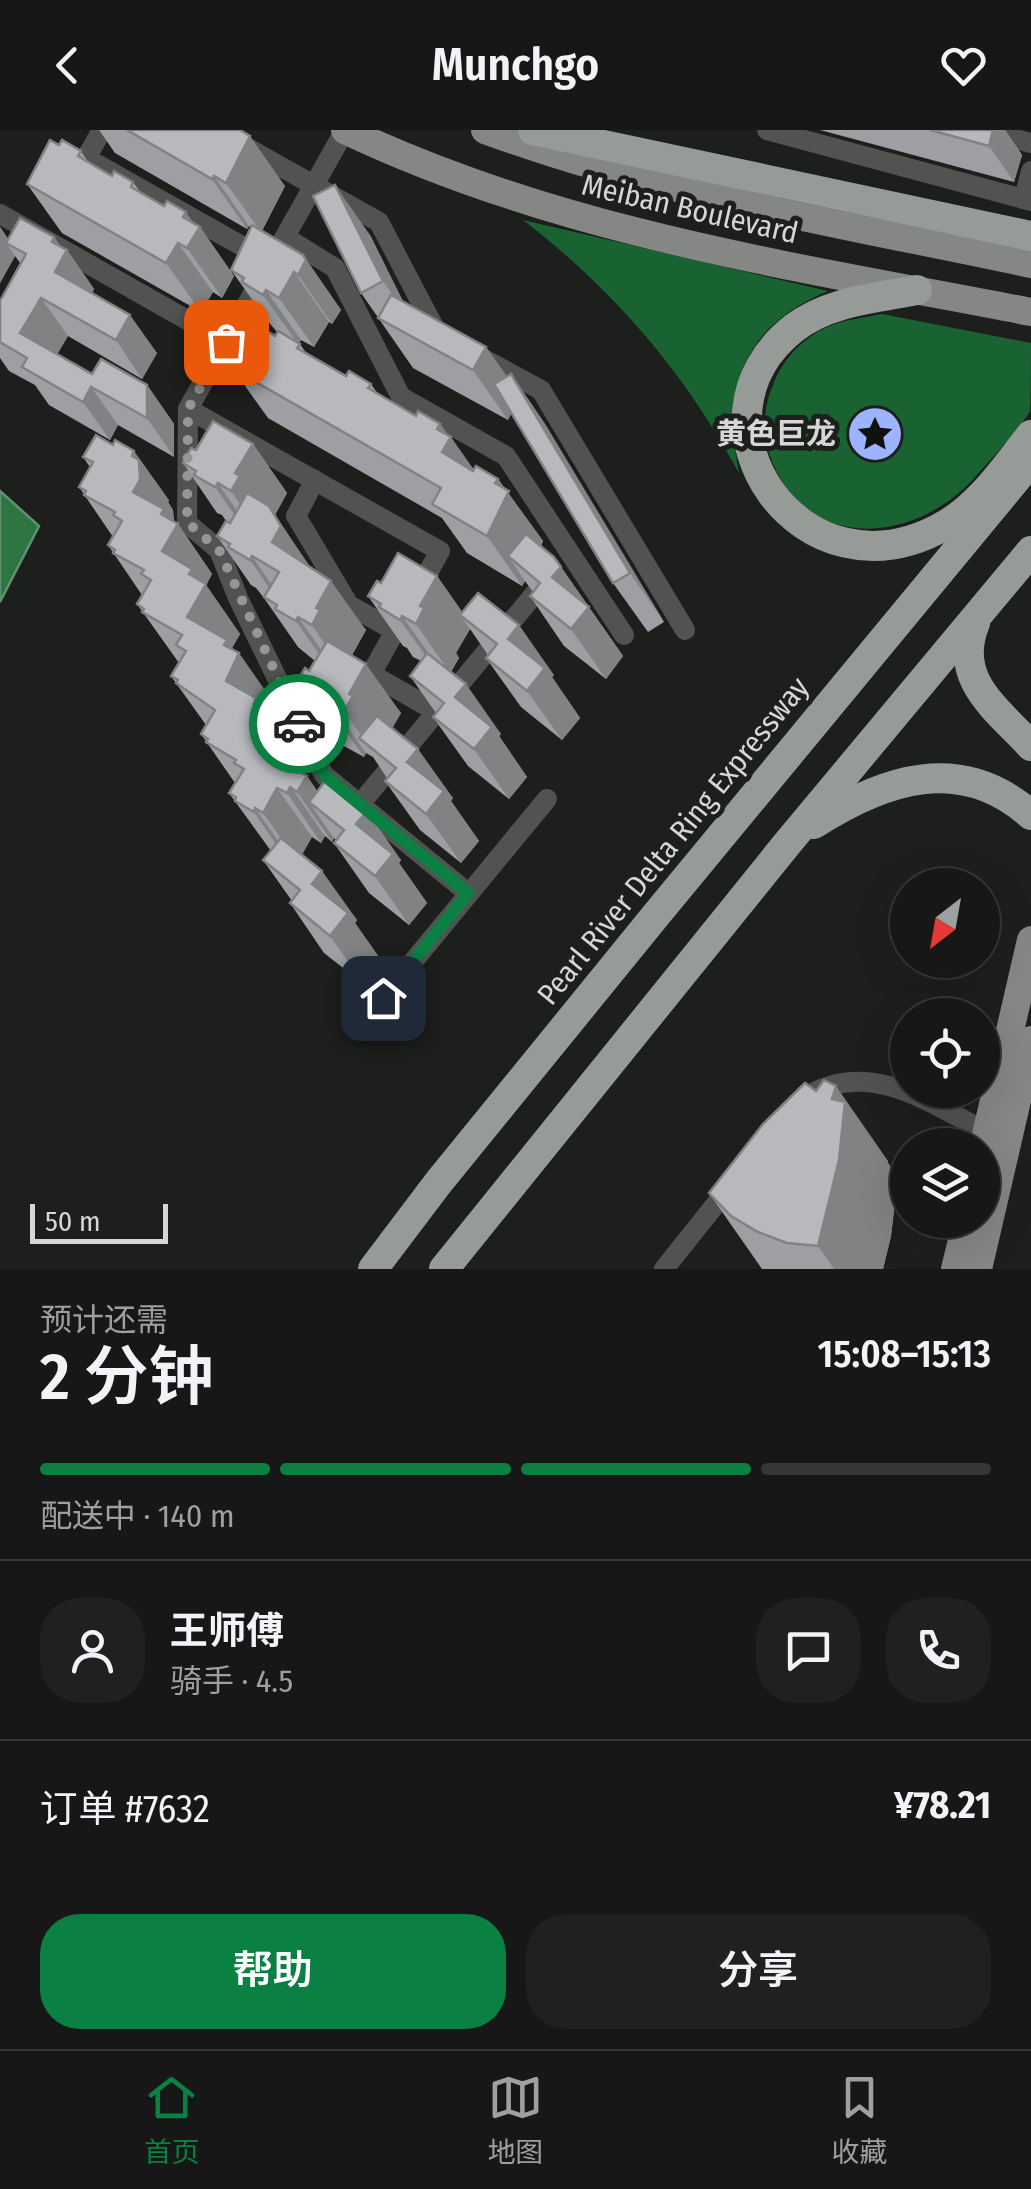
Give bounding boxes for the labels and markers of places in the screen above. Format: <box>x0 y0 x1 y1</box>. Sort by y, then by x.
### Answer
pin <box>184 300 269 385</box>
place icon: 黄色巨龙 <box>845 404 905 464</box>
place label: 黄色巨龙 <box>716 416 836 452</box>
pin <box>341 956 426 1041</box>

